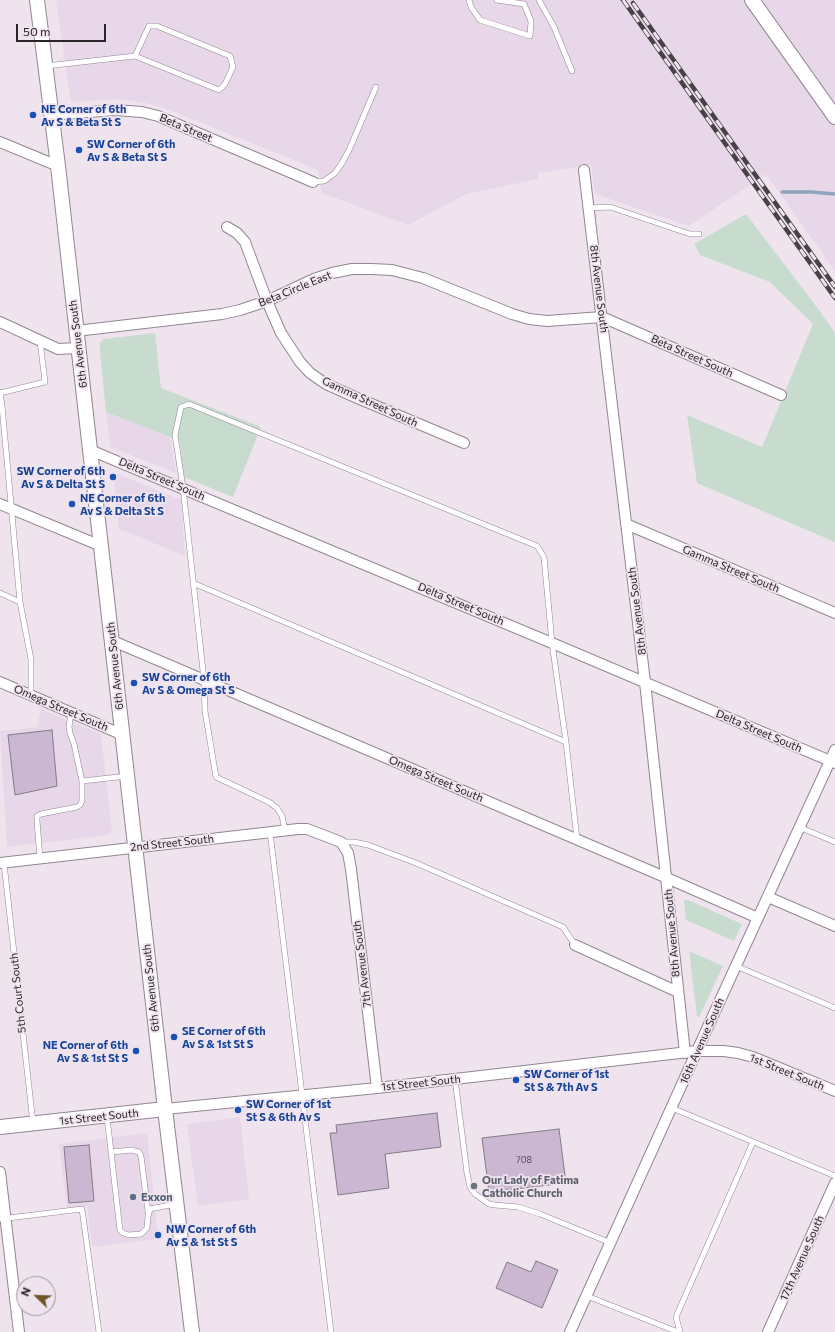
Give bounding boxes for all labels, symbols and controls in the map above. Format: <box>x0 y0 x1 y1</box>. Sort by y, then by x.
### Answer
scale bar <box>18 16 108 42</box>
text: 50 m <box>23 24 51 38</box>
place label: NE Corner of 6th Av S & Beta St S <box>41 102 126 128</box>
marker: NE Corner of 6th Av S & Beta St S <box>28 110 38 120</box>
street label: Beta Street <box>158 111 214 145</box>
place label: SW Corner of 6th Av S & Beta St S <box>87 137 175 163</box>
marker: SW Corner of 6th Av S & Beta St S <box>74 145 84 155</box>
street label: 8th Avenue South <box>587 244 611 334</box>
street label: Beta Circle East <box>257 268 333 310</box>
street label: 6th Avenue South <box>66 299 90 389</box>
street label: Beta Street South <box>649 332 735 380</box>
street label: Gamma Street South <box>320 374 420 430</box>
street label: Delta Street South <box>117 455 207 503</box>
place label: SW Corner of 6th Av S & Delta St S <box>17 464 105 490</box>
marker: SW Corner of 6th Av S & Delta St S <box>108 472 118 482</box>
place label: NE Corner of 6th Av S & Delta St S <box>80 491 165 517</box>
marker: NE Corner of 6th Av S & Delta St S <box>67 499 77 509</box>
street label: Gamma Street South <box>681 543 781 595</box>
street label: 8th Avenue South <box>625 566 649 656</box>
street label: Delta Street South <box>416 580 506 628</box>
street label: 6th Avenue South <box>104 621 126 711</box>
place label: SW Corner of 6th Av S & Omega St S <box>142 670 235 696</box>
marker: SW Corner of 6th Av S & Omega St S <box>129 678 139 688</box>
street label: Omega Street South <box>12 682 110 734</box>
street label: Delta Street South <box>714 707 804 755</box>
street label: Omega Street South <box>387 753 485 805</box>
street label: 2nd Street South <box>130 832 214 854</box>
street label: 8th Avenue South <box>662 888 682 978</box>
street label: 7th Avenue South <box>350 920 374 1008</box>
street label: 6th Avenue South <box>140 943 162 1033</box>
street label: 5th Court South <box>7 952 29 1034</box>
street label: 16th Avenue South <box>677 996 727 1086</box>
place label: SE Corner of 6th Av S & 1st St S <box>182 1024 266 1050</box>
marker: SE Corner of 6th Av S & 1st St S <box>169 1032 179 1042</box>
place label: NE Corner of 6th Av S & 1st St S <box>43 1038 128 1064</box>
marker: NE Corner of 6th Av S & 1st St S <box>131 1046 141 1056</box>
street label: 1st Street South <box>748 1051 826 1093</box>
place label: SW Corner of 1st St S & 7th Av S <box>524 1067 609 1093</box>
street label: 1st Street South <box>381 1072 461 1094</box>
marker: SW Corner of 1st St S & 7th Av S <box>511 1075 521 1085</box>
place label: SW Corner of 1st St S & 6th Av S <box>246 1097 331 1123</box>
marker: SW Corner of 1st St S & 6th Av S <box>233 1105 243 1115</box>
street label: 1st Street South <box>59 1106 139 1128</box>
house number: 708 <box>516 1155 532 1165</box>
place label: Our Lady of Fatima Catholic Church <box>482 1173 579 1199</box>
marker: Our Lady of Fatima Catholic Church <box>469 1181 479 1191</box>
place label: Exxon <box>141 1190 173 1204</box>
marker: Exxon <box>128 1192 138 1202</box>
street label: 17th Avenue South <box>777 1213 827 1303</box>
place label: NW Corner of 6th Av S & 1st St S <box>166 1222 256 1248</box>
marker: NW Corner of 6th Av S & 1st St S <box>153 1230 163 1240</box>
north arrow <box>16 1276 56 1316</box>
text: N <box>18 1285 33 1298</box>

